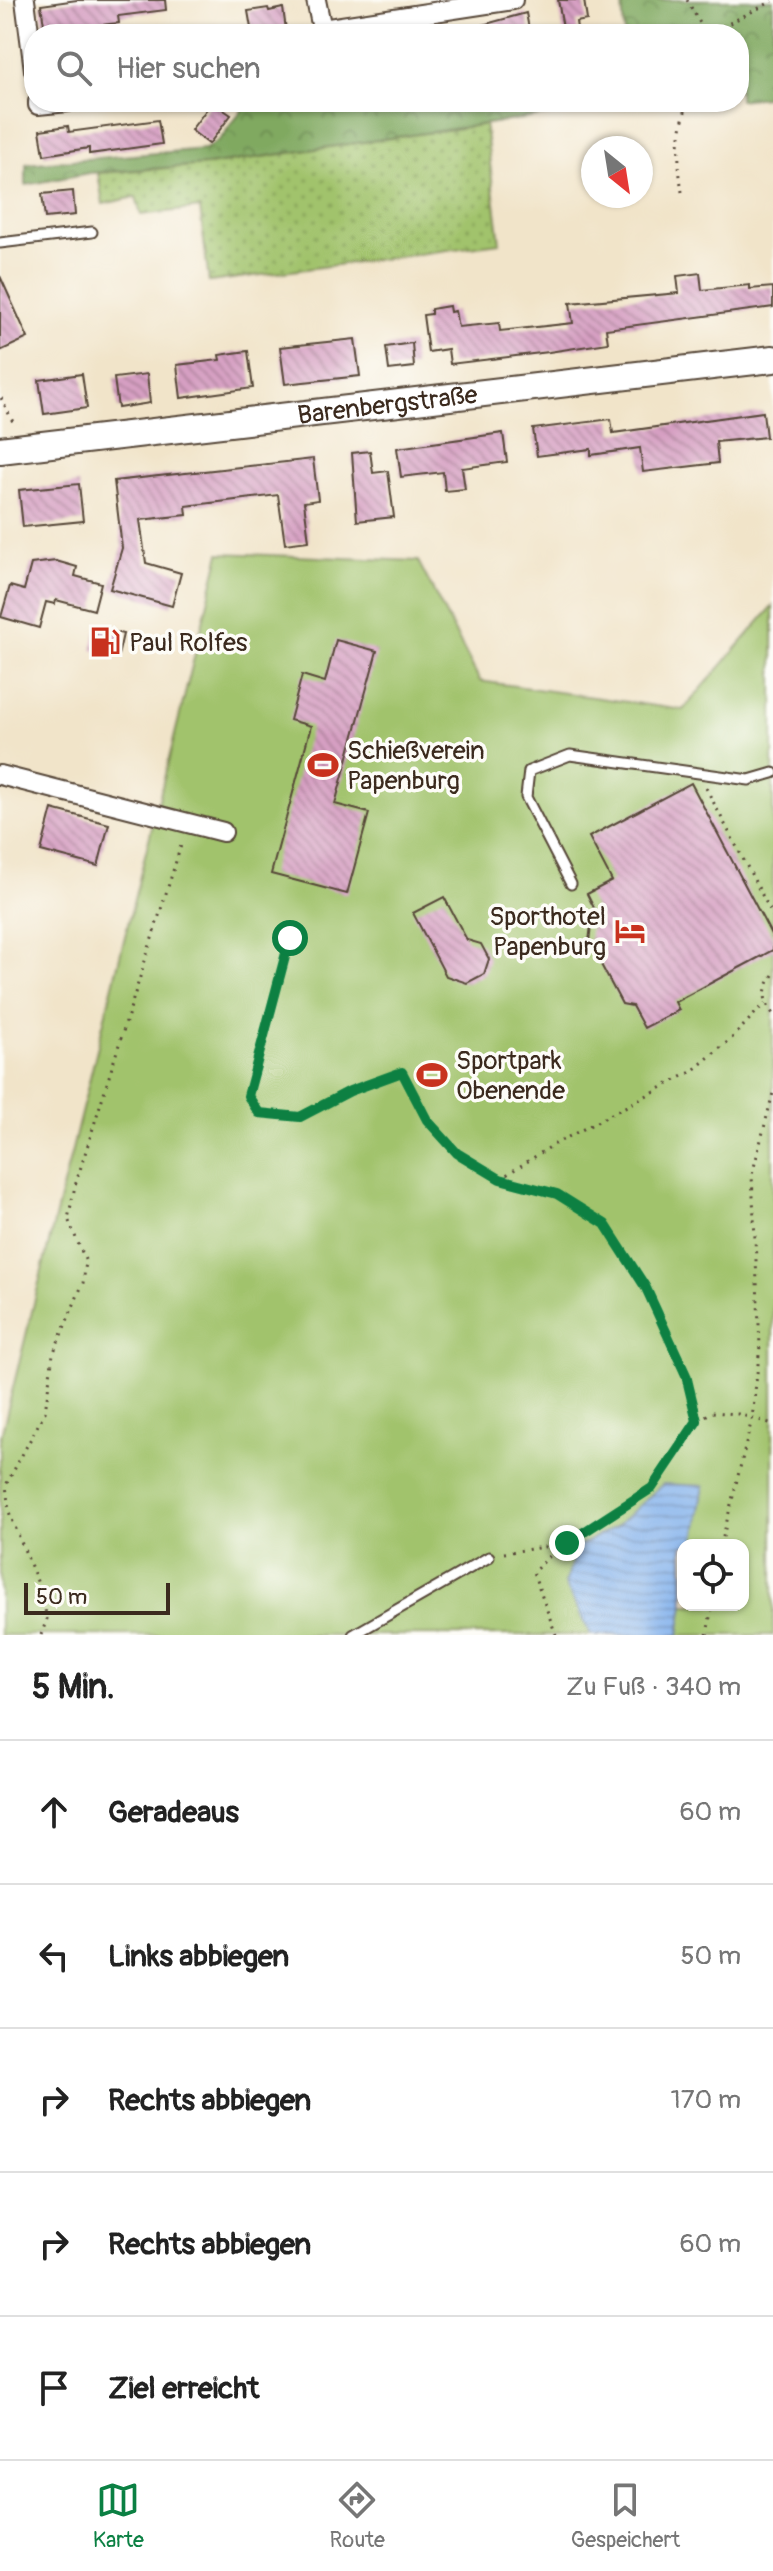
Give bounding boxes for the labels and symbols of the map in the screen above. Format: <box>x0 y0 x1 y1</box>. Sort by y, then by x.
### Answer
north arrow <box>581 136 653 208</box>
street label: Barenbergstraße <box>296 379 479 432</box>
fuel station icon: Paul Rolfes <box>88 625 122 659</box>
place label: Paul Rolfes <box>129 627 248 659</box>
place label: Schießverein Papenburg <box>347 735 485 797</box>
sports icon: Schießverein Papenburg <box>306 748 340 782</box>
place label: Sporthotel Papenburg <box>489 901 606 963</box>
hotel icon: Sporthotel Papenburg <box>613 914 647 948</box>
route start <box>272 920 308 956</box>
place label: Sportpark Obenende <box>456 1045 565 1107</box>
sports icon: Sportpark Obenende <box>415 1058 449 1092</box>
route end <box>549 1525 585 1561</box>
scale bar <box>24 1579 170 1615</box>

